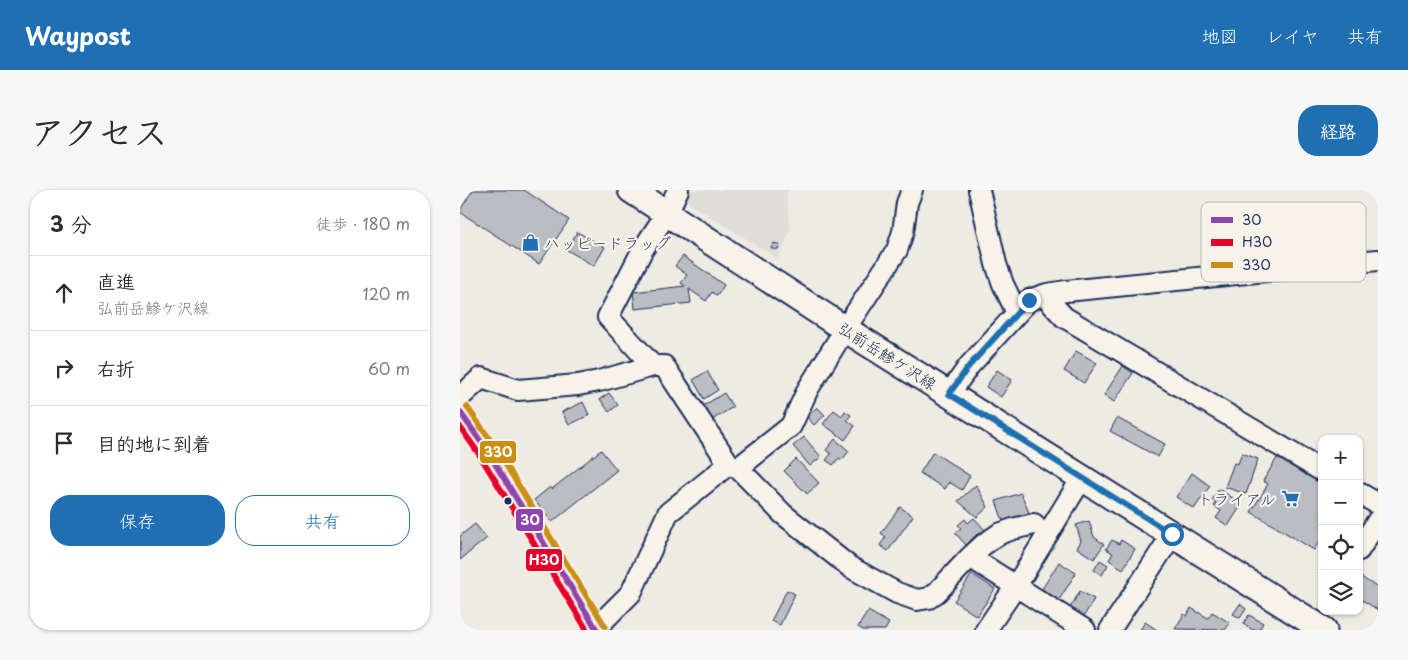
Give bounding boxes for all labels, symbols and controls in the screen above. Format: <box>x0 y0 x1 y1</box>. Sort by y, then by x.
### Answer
text: Waypost <box>25 17 131 53</box>
text: 地図 <box>1202 22 1238 49</box>
text: レイヤ <box>1266 22 1319 49</box>
text: 共有 <box>1347 22 1383 49</box>
text: アクセス <box>30 104 168 157</box>
button: 経路 <box>1298 105 1378 156</box>
legend <box>1201 202 1366 282</box>
text: 3 分 <box>50 207 92 239</box>
text: 30 <box>1242 209 1261 230</box>
text: 徒歩 · 180 m <box>316 211 410 235</box>
place label: ハッピードラッグ <box>544 230 671 254</box>
text: H30 <box>1242 231 1272 252</box>
shop icon: ハッピードラッグ <box>520 232 540 252</box>
text: 330 <box>1242 254 1271 275</box>
text: 直進 <box>97 267 135 295</box>
icon: ahead <box>50 279 78 307</box>
text: 120 m <box>363 281 410 305</box>
route end <box>1018 289 1041 312</box>
text: 弘前岳鰺ケ沢線 <box>97 295 209 319</box>
street label: 弘前岳鰺ケ沢線 <box>834 315 942 395</box>
icon: right <box>50 354 78 382</box>
text: 右折 <box>97 354 135 382</box>
text: 60 m <box>368 356 410 380</box>
icon: arrive <box>50 429 78 457</box>
text: 目的地に到着 <box>97 429 211 457</box>
map controls <box>1318 435 1363 615</box>
button: + <box>1318 435 1363 480</box>
line badge: 330 <box>479 440 517 464</box>
text: 330 <box>484 441 512 462</box>
button: − <box>1318 480 1363 525</box>
place label: トライアル <box>1198 486 1276 510</box>
supermarket icon: トライアル <box>1280 488 1300 508</box>
button: 保存 <box>50 495 225 546</box>
button: 共有 <box>235 495 410 546</box>
unlabelled marker <box>503 496 513 506</box>
line badge: 30 <box>515 508 544 532</box>
text: 30 <box>520 509 540 530</box>
route start <box>1161 523 1184 546</box>
button: locate <box>1318 525 1363 570</box>
line badge: H30 <box>525 548 563 572</box>
text: H30 <box>529 549 559 570</box>
button: layers <box>1318 570 1363 615</box>

